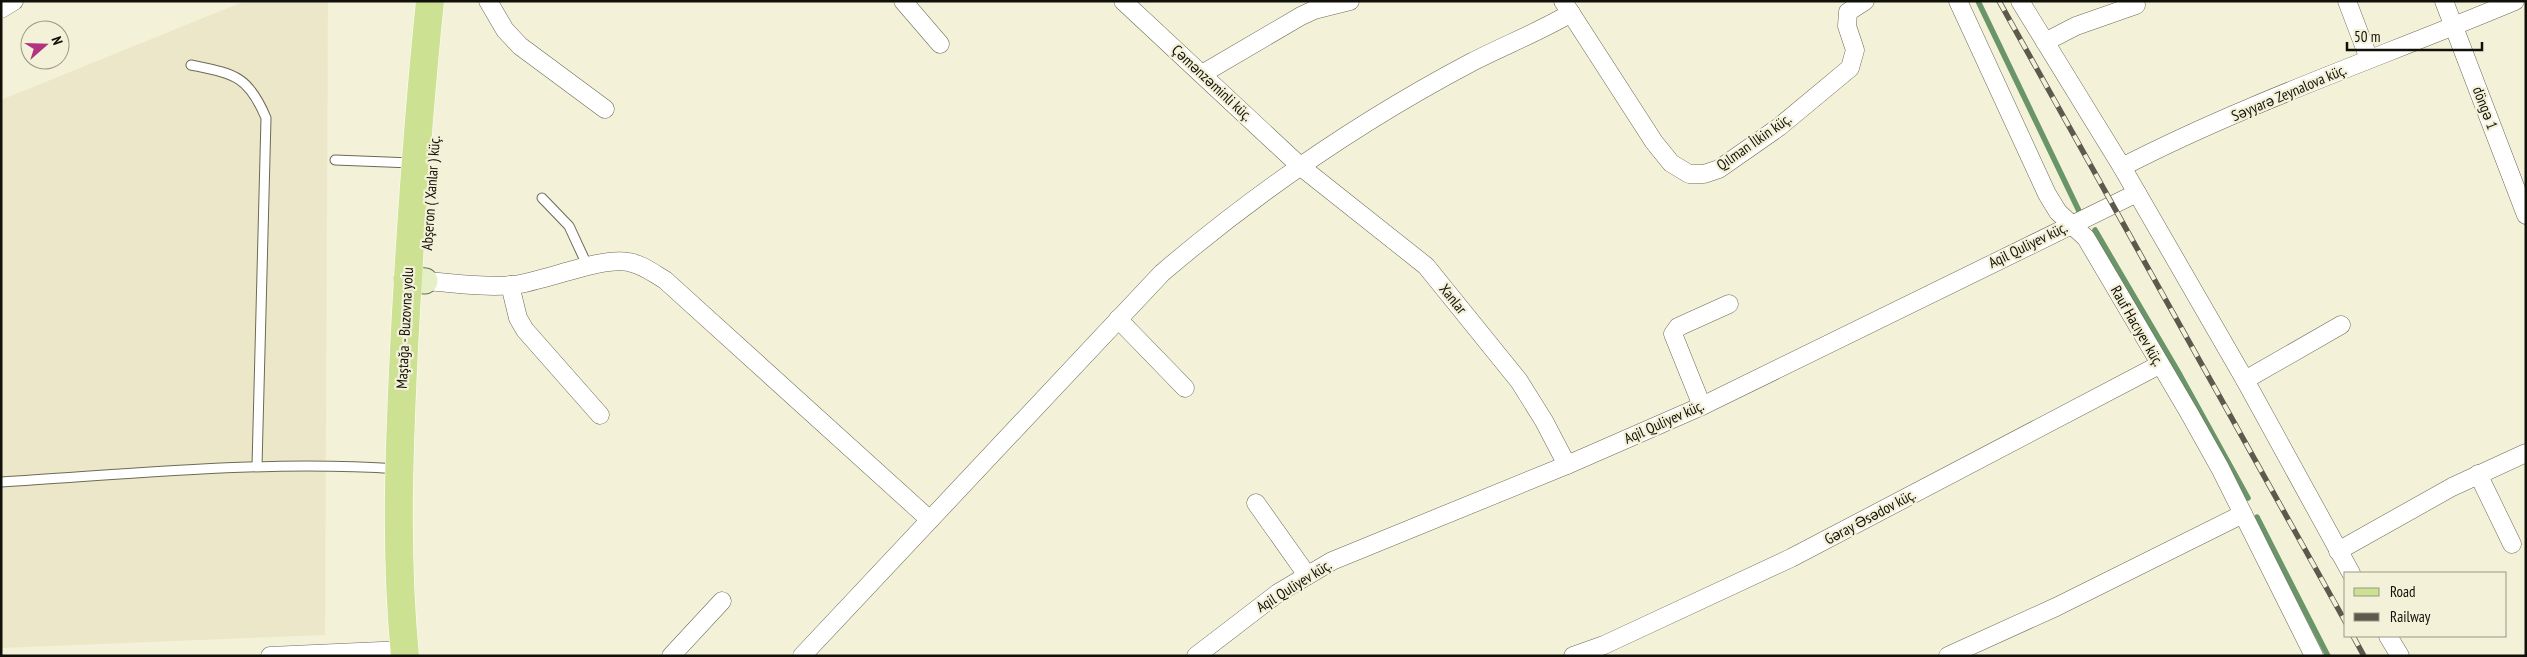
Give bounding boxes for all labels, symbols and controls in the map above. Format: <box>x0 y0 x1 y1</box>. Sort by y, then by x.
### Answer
north arrow <box>20 20 70 70</box>
scale bar <box>2347 20 2482 52</box>
text: 50 m <box>2354 27 2380 46</box>
text: N <box>47 34 67 47</box>
street label: Çəmənzəminli küç. <box>1168 40 1257 125</box>
street label: Səyyarə Zeynalova küç. <box>2229 60 2349 125</box>
street label: döngə 1 <box>2469 84 2502 132</box>
street label: Qılman İlkin küç. <box>1713 109 1795 174</box>
street label: Abşeron ( Xanlar ) küç. <box>417 135 444 251</box>
street label: Aqil Quliyev küç. <box>1985 217 2071 272</box>
street label: Maştağa - Buzovna yolu <box>392 267 417 389</box>
street label: Xanlar <box>1435 280 1472 318</box>
street label: Rauf Hacıyev küç. <box>2107 282 2168 370</box>
street label: Aqil Quliyev küç. <box>1621 395 1707 448</box>
street label: Gəray Əsədov küç. <box>1821 484 1919 549</box>
street label: Aqil Quliyev küç. <box>1253 555 1335 616</box>
legend <box>2344 572 2507 637</box>
text: Road <box>2390 582 2416 601</box>
text: Railway <box>2390 607 2431 626</box>

